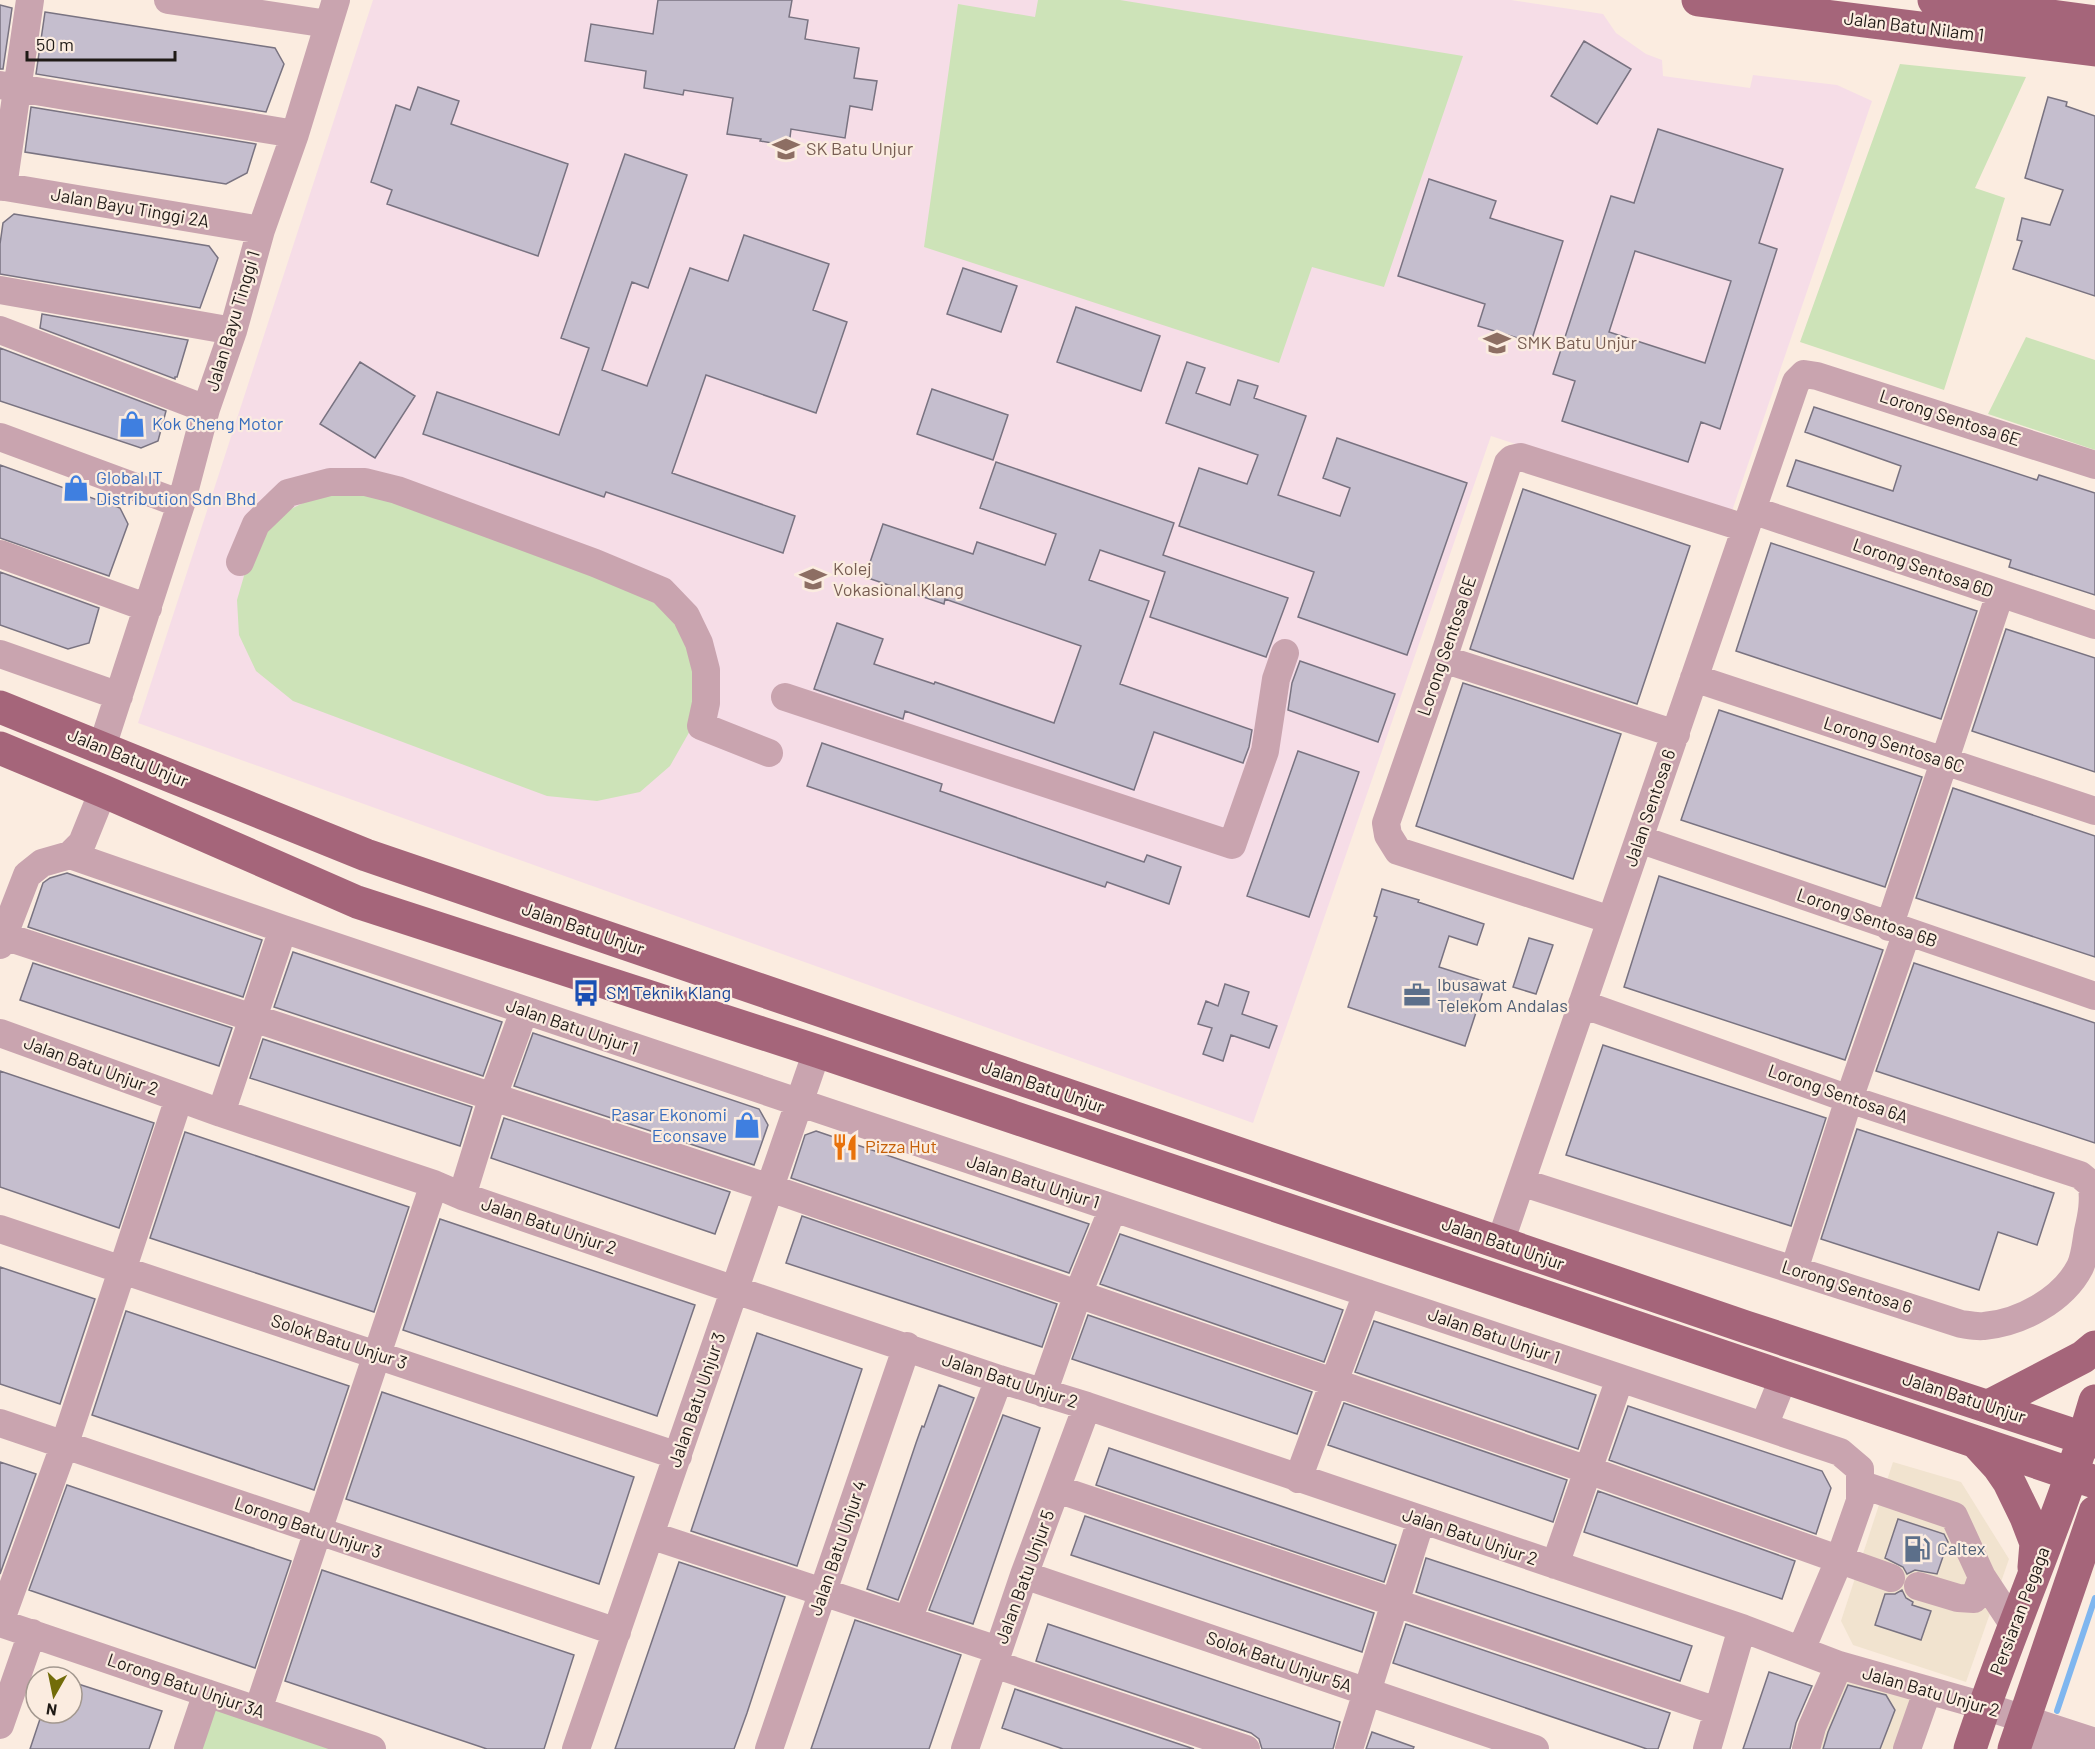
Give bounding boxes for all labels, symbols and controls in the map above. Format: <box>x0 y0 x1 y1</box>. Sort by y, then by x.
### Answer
street label: Jalan Batu Nilam 1 <box>1843 6 1986 46</box>
scale bar <box>27 24 176 62</box>
text: 50 m <box>36 33 74 55</box>
school or university icon: SK Batu Unjur <box>771 134 801 164</box>
place label: SK Batu Unjur <box>806 137 914 159</box>
street label: Jalan Bayu Tinggi 2A <box>49 182 211 232</box>
street label: Jalan Bayu Tinggi 1 <box>200 248 264 394</box>
school or university icon: SMK Batu Unjur <box>1482 328 1512 358</box>
place label: SMK Batu Unjur <box>1517 331 1638 353</box>
street label: Lorong Sentosa 6E <box>1877 384 2023 450</box>
shop icon: Kok Cheng Motor <box>117 409 147 439</box>
place label: Kok Cheng Motor <box>152 412 284 434</box>
place label: Global IT Distribution Sdn Bhd <box>96 466 256 509</box>
shop icon: Global IT Distribution Sdn Bhd <box>61 473 91 503</box>
street label: Lorong Sentosa 6D <box>1850 533 1996 601</box>
place label: Kolej Vokasional Klang <box>833 557 964 600</box>
school or university icon: Kolej Vokasional Klang <box>798 564 828 594</box>
street label: Lorong Sentosa 6E <box>1412 573 1480 719</box>
street label: Lorong Sentosa 6C <box>1821 711 1968 777</box>
street label: Jalan Batu Unjur <box>65 723 192 791</box>
street label: Jalan Sentosa 6 <box>1619 746 1679 869</box>
street label: Lorong Sentosa 6B <box>1794 883 1940 951</box>
street label: Jalan Batu Unjur <box>519 897 648 959</box>
place label: Ibusawat Telekom Andalas <box>1437 973 1568 1016</box>
bus stop icon: SM Teknik Klang <box>571 978 601 1008</box>
office icon: Ibusawat Telekom Andalas <box>1402 980 1432 1010</box>
place label: SM Teknik Klang <box>606 981 731 1003</box>
street label: Jalan Batu Unjur 1 <box>503 993 641 1059</box>
street label: Jalan Batu Unjur 2 <box>21 1031 162 1100</box>
street label: Jalan Batu Unjur <box>979 1055 1108 1117</box>
street label: Lorong Sentosa 6A <box>1765 1059 1911 1127</box>
place label: Pasar Ekonomi Econsave <box>611 1103 727 1146</box>
shop icon: Pasar Ekonomi Econsave <box>732 1110 762 1140</box>
restaurant icon: Pizza Hut <box>830 1132 860 1162</box>
place label: Pizza Hut <box>865 1135 937 1157</box>
street label: Jalan Batu Unjur 1 <box>964 1149 1102 1213</box>
street label: Jalan Batu Unjur 2 <box>479 1192 620 1258</box>
street label: Jalan Batu Unjur <box>1439 1212 1568 1274</box>
street label: Lorong Sentosa 6 <box>1779 1255 1915 1318</box>
street label: Jalan Batu Unjur 1 <box>1425 1302 1563 1368</box>
street label: Solok Batu Unjur 3 <box>268 1309 410 1373</box>
street label: Jalan Batu Unjur 3 <box>663 1329 729 1470</box>
street label: Jalan Batu Unjur 2 <box>940 1348 1081 1412</box>
street label: Jalan Batu Unjur <box>1900 1367 2029 1427</box>
street label: Jalan Batu Unjur 4 <box>804 1477 871 1618</box>
street label: Lorong Batu Unjur 3 <box>232 1492 385 1563</box>
street label: Jalan Batu Unjur 2 <box>1400 1503 1541 1569</box>
street label: Jalan Batu Unjur 5 <box>990 1507 1059 1647</box>
fuel station icon: Caltex <box>1902 1534 1932 1564</box>
place label: Caltex <box>1937 1537 1986 1559</box>
street label: Persiaran Pegaga <box>1985 1543 2054 1678</box>
street label: Solok Batu Unjur 5A <box>1204 1626 1355 1696</box>
street label: Lorong Batu Unjur 3A <box>105 1648 268 1722</box>
street label: Jalan Batu Unjur 2 <box>1860 1661 2002 1721</box>
north arrow <box>24 1665 84 1725</box>
text: N <box>45 1700 58 1721</box>

